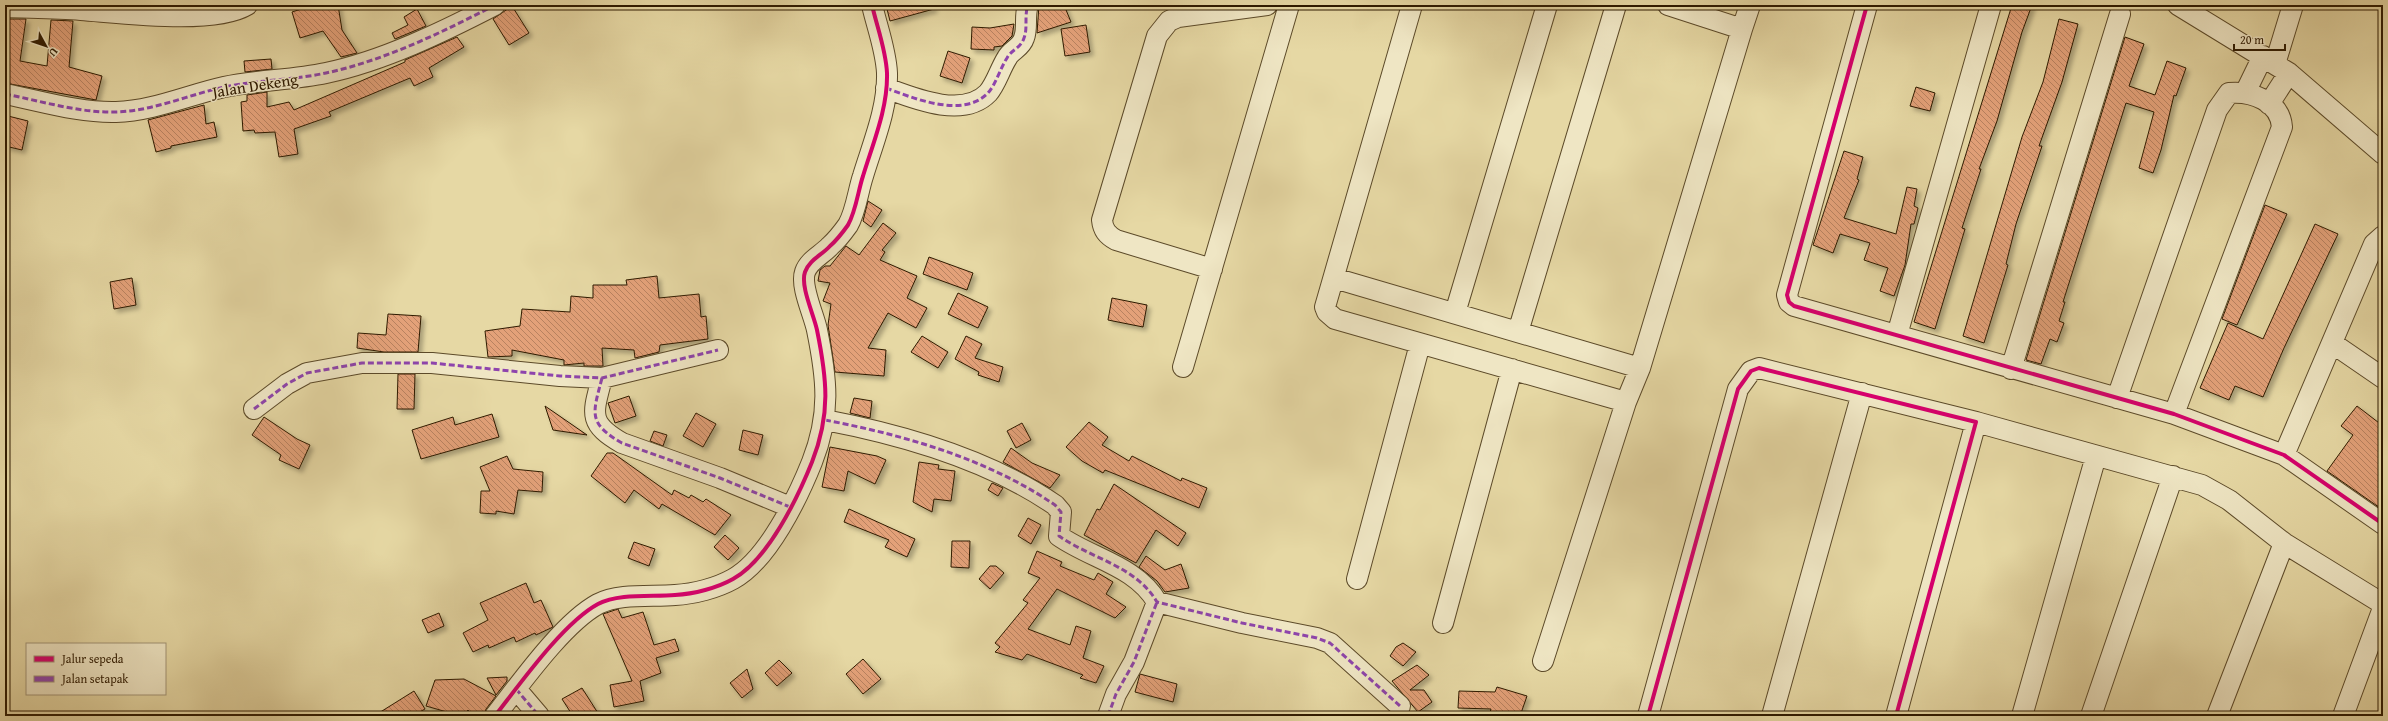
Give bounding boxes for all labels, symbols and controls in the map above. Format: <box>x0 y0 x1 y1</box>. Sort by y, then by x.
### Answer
north arrow <box>26 26 66 66</box>
scale bar <box>2234 26 2285 52</box>
text: 20 m <box>2240 31 2264 48</box>
text: U <box>45 44 62 61</box>
street label: Jalan Dekeng <box>208 66 300 104</box>
legend <box>26 643 166 695</box>
text: Jalur sepeda <box>60 650 124 667</box>
text: Jalan setapak <box>60 670 129 687</box>

